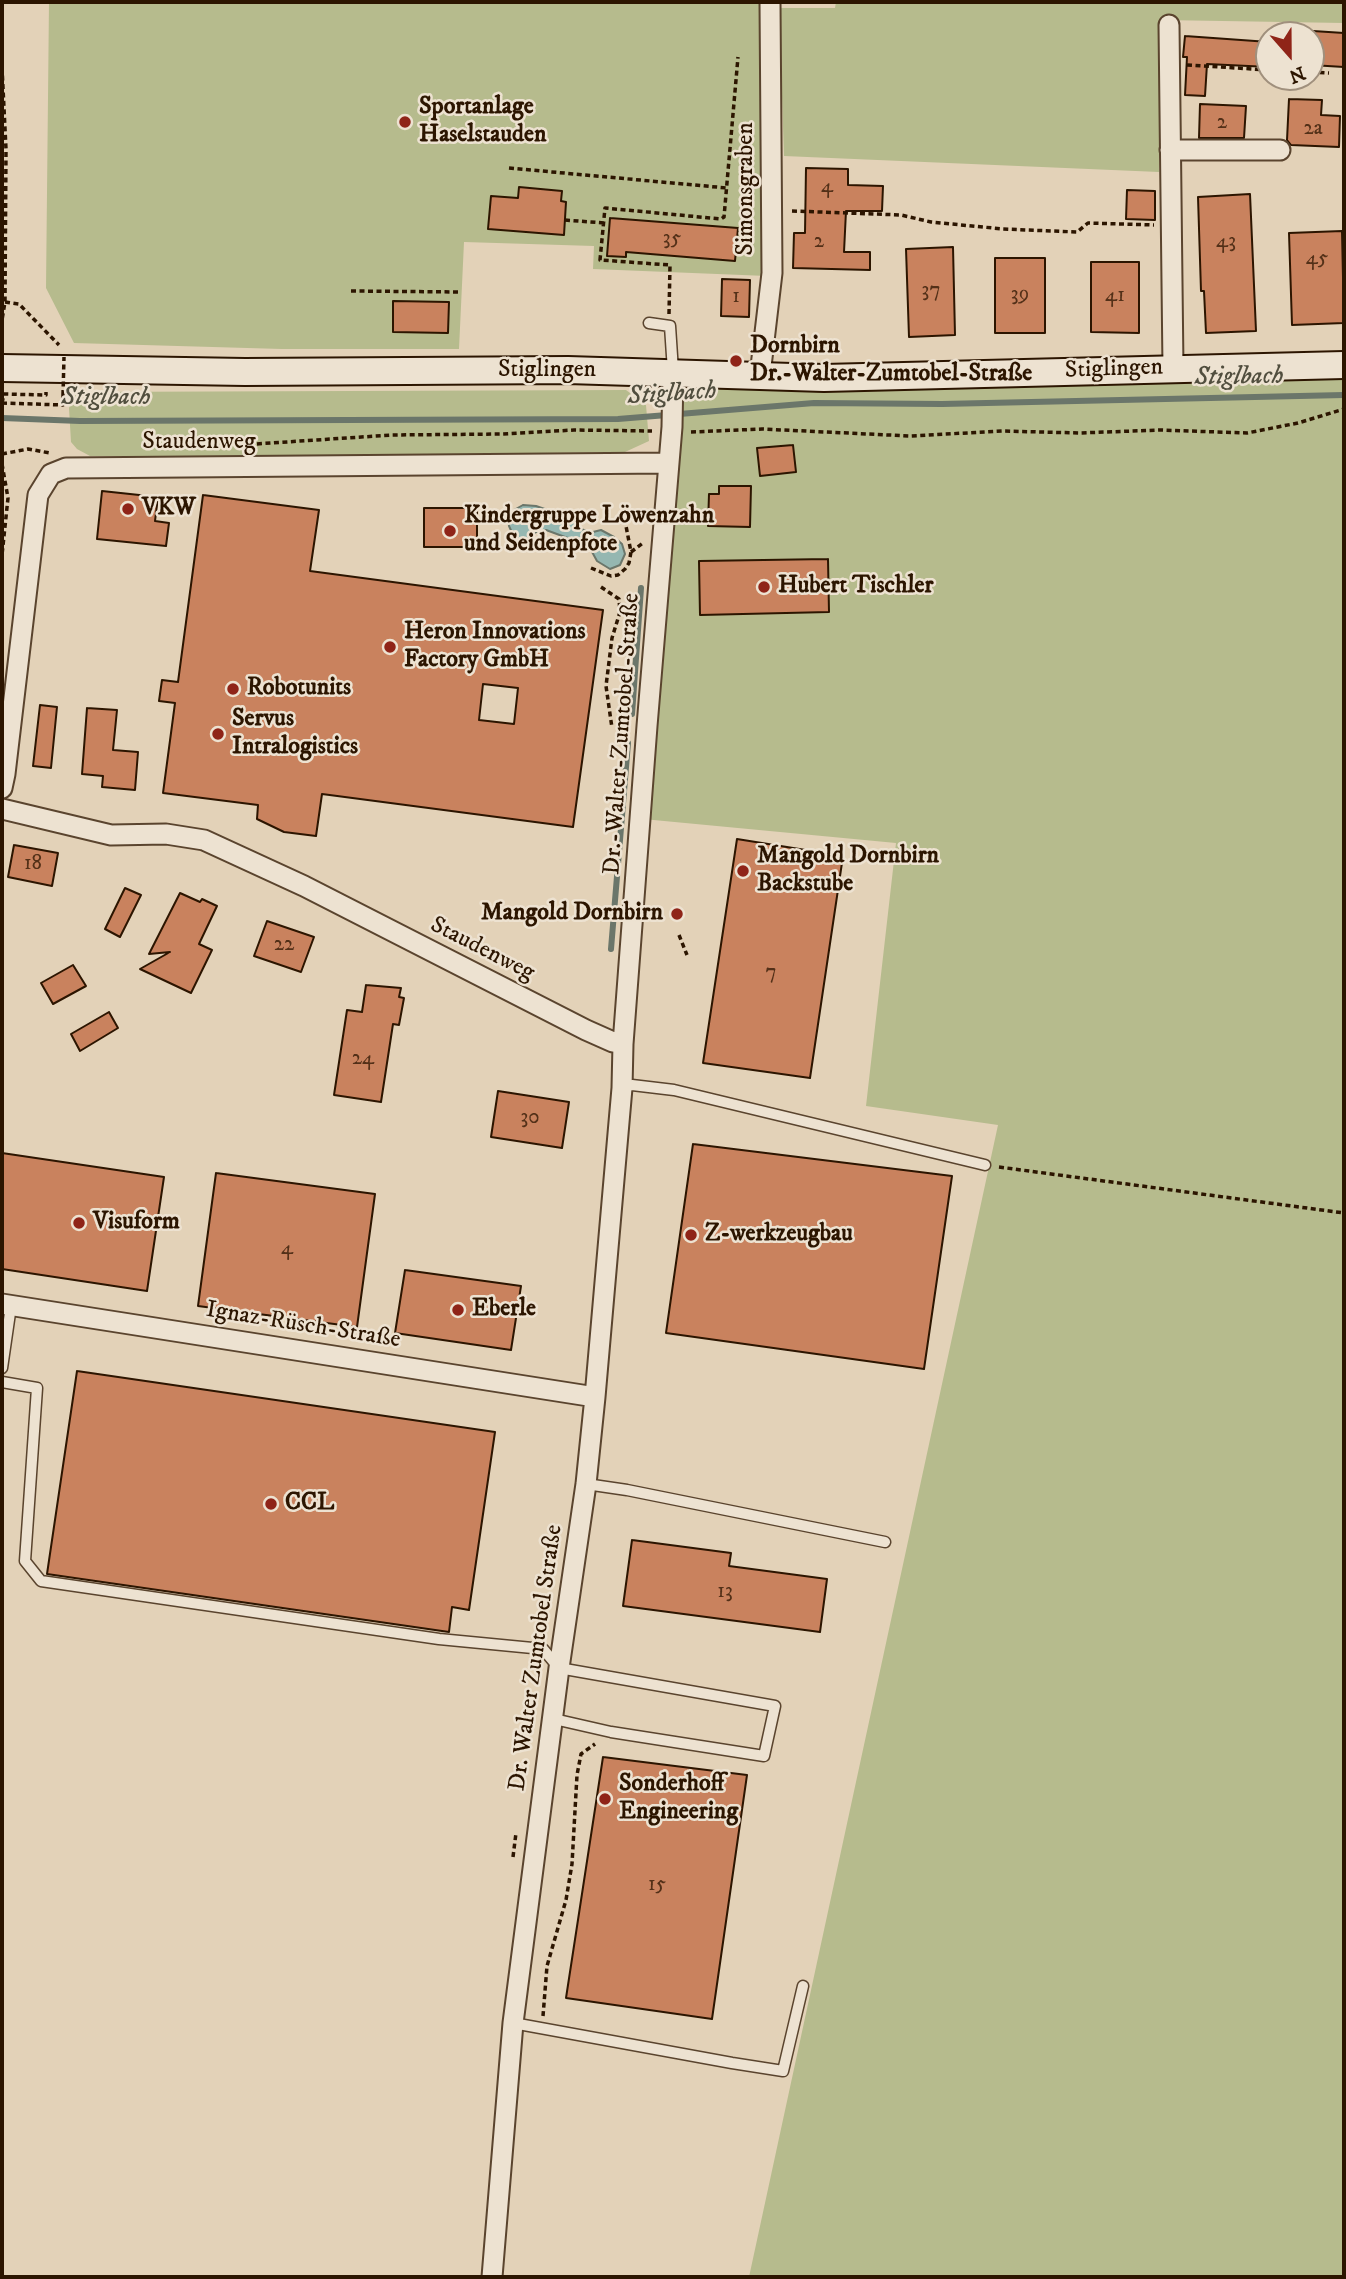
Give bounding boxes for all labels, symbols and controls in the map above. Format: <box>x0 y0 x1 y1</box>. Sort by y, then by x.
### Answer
north arrow <box>1255 21 1325 91</box>
text: N <box>1286 61 1308 88</box>
place label: Sportanlage Haselstauden <box>419 94 546 150</box>
house number: 2 <box>1217 111 1227 137</box>
marker: Sportanlage Haselstauden <box>397 114 413 130</box>
house number: 2a <box>1303 117 1323 143</box>
street label: Simonsgraben <box>733 122 761 256</box>
house number: 4 <box>821 175 833 201</box>
house number: 35 <box>663 227 681 253</box>
house number: 2 <box>814 230 824 256</box>
house number: 43 <box>1216 230 1236 256</box>
house number: 45 <box>1306 247 1328 273</box>
house number: 37 <box>922 279 940 305</box>
house number: 39 <box>1011 283 1029 309</box>
house number: 41 <box>1105 284 1125 310</box>
house number: 1 <box>732 285 740 311</box>
place label: Dornbirn Dr.-Walter-Zumtobel-Straße <box>750 333 1032 389</box>
marker: Dornbirn Dr.-Walter-Zumtobel-Straße <box>728 353 744 369</box>
street label: Stiglingen <box>1064 354 1164 386</box>
street label: Stiglingen <box>498 357 596 385</box>
water label: Stiglbach <box>1194 362 1284 394</box>
water label: Stiglbach <box>626 376 718 414</box>
water label: Stiglbach <box>61 383 151 415</box>
street label: Staudenweg <box>142 429 256 457</box>
place label: VKW <box>142 495 196 523</box>
marker: VKW <box>120 501 136 517</box>
place label: Kindergruppe Löwenzahn und Seidenpfote <box>464 503 714 559</box>
marker: Kindergruppe Löwenzahn und Seidenpfote <box>442 523 458 539</box>
place label: Hubert Tischler <box>778 573 933 601</box>
marker: Hubert Tischler <box>756 579 772 595</box>
street label: Dr.-Walter-Zumtobel-Straße <box>599 592 647 876</box>
place label: Heron Innovations Factory GmbH <box>404 619 585 675</box>
marker: Heron Innovations Factory GmbH <box>382 639 398 655</box>
place label: Robotunits <box>247 675 351 703</box>
marker: Robotunits <box>225 681 241 697</box>
place label: Servus Intralogistics <box>232 706 358 762</box>
marker: Servus Intralogistics <box>210 726 226 742</box>
place label: Mangold Dornbirn Backstube <box>757 843 939 899</box>
house number: 18 <box>24 852 42 878</box>
marker: Mangold Dornbirn Backstube <box>735 863 751 879</box>
place label: Mangold Dornbirn <box>481 900 663 928</box>
marker: Mangold Dornbirn <box>669 906 685 922</box>
street label: Staudenweg <box>425 911 539 989</box>
house number: 22 <box>274 933 294 959</box>
house number: 7 <box>765 961 777 987</box>
house number: 24 <box>352 1047 374 1073</box>
house number: 30 <box>520 1106 540 1132</box>
place label: Visuform <box>93 1209 180 1237</box>
marker: Visuform <box>71 1215 87 1231</box>
place label: Z-werkzeugbau <box>705 1221 853 1249</box>
marker: Z-werkzeugbau <box>683 1227 699 1243</box>
house number: 4 <box>281 1237 293 1263</box>
street label: Ignaz-Rüsch-Straße <box>204 1296 402 1356</box>
place label: Eberle <box>472 1296 536 1324</box>
marker: Eberle <box>450 1302 466 1318</box>
place label: CCL <box>285 1490 334 1518</box>
marker: CCL <box>263 1496 279 1512</box>
street label: Dr. Walter Zumtobel Straße <box>504 1523 570 1793</box>
house number: 13 <box>717 1580 733 1606</box>
place label: Sonderhoff Engineering <box>619 1771 738 1827</box>
marker: Sonderhoff Engineering <box>597 1791 613 1807</box>
house number: 15 <box>648 1873 666 1899</box>

